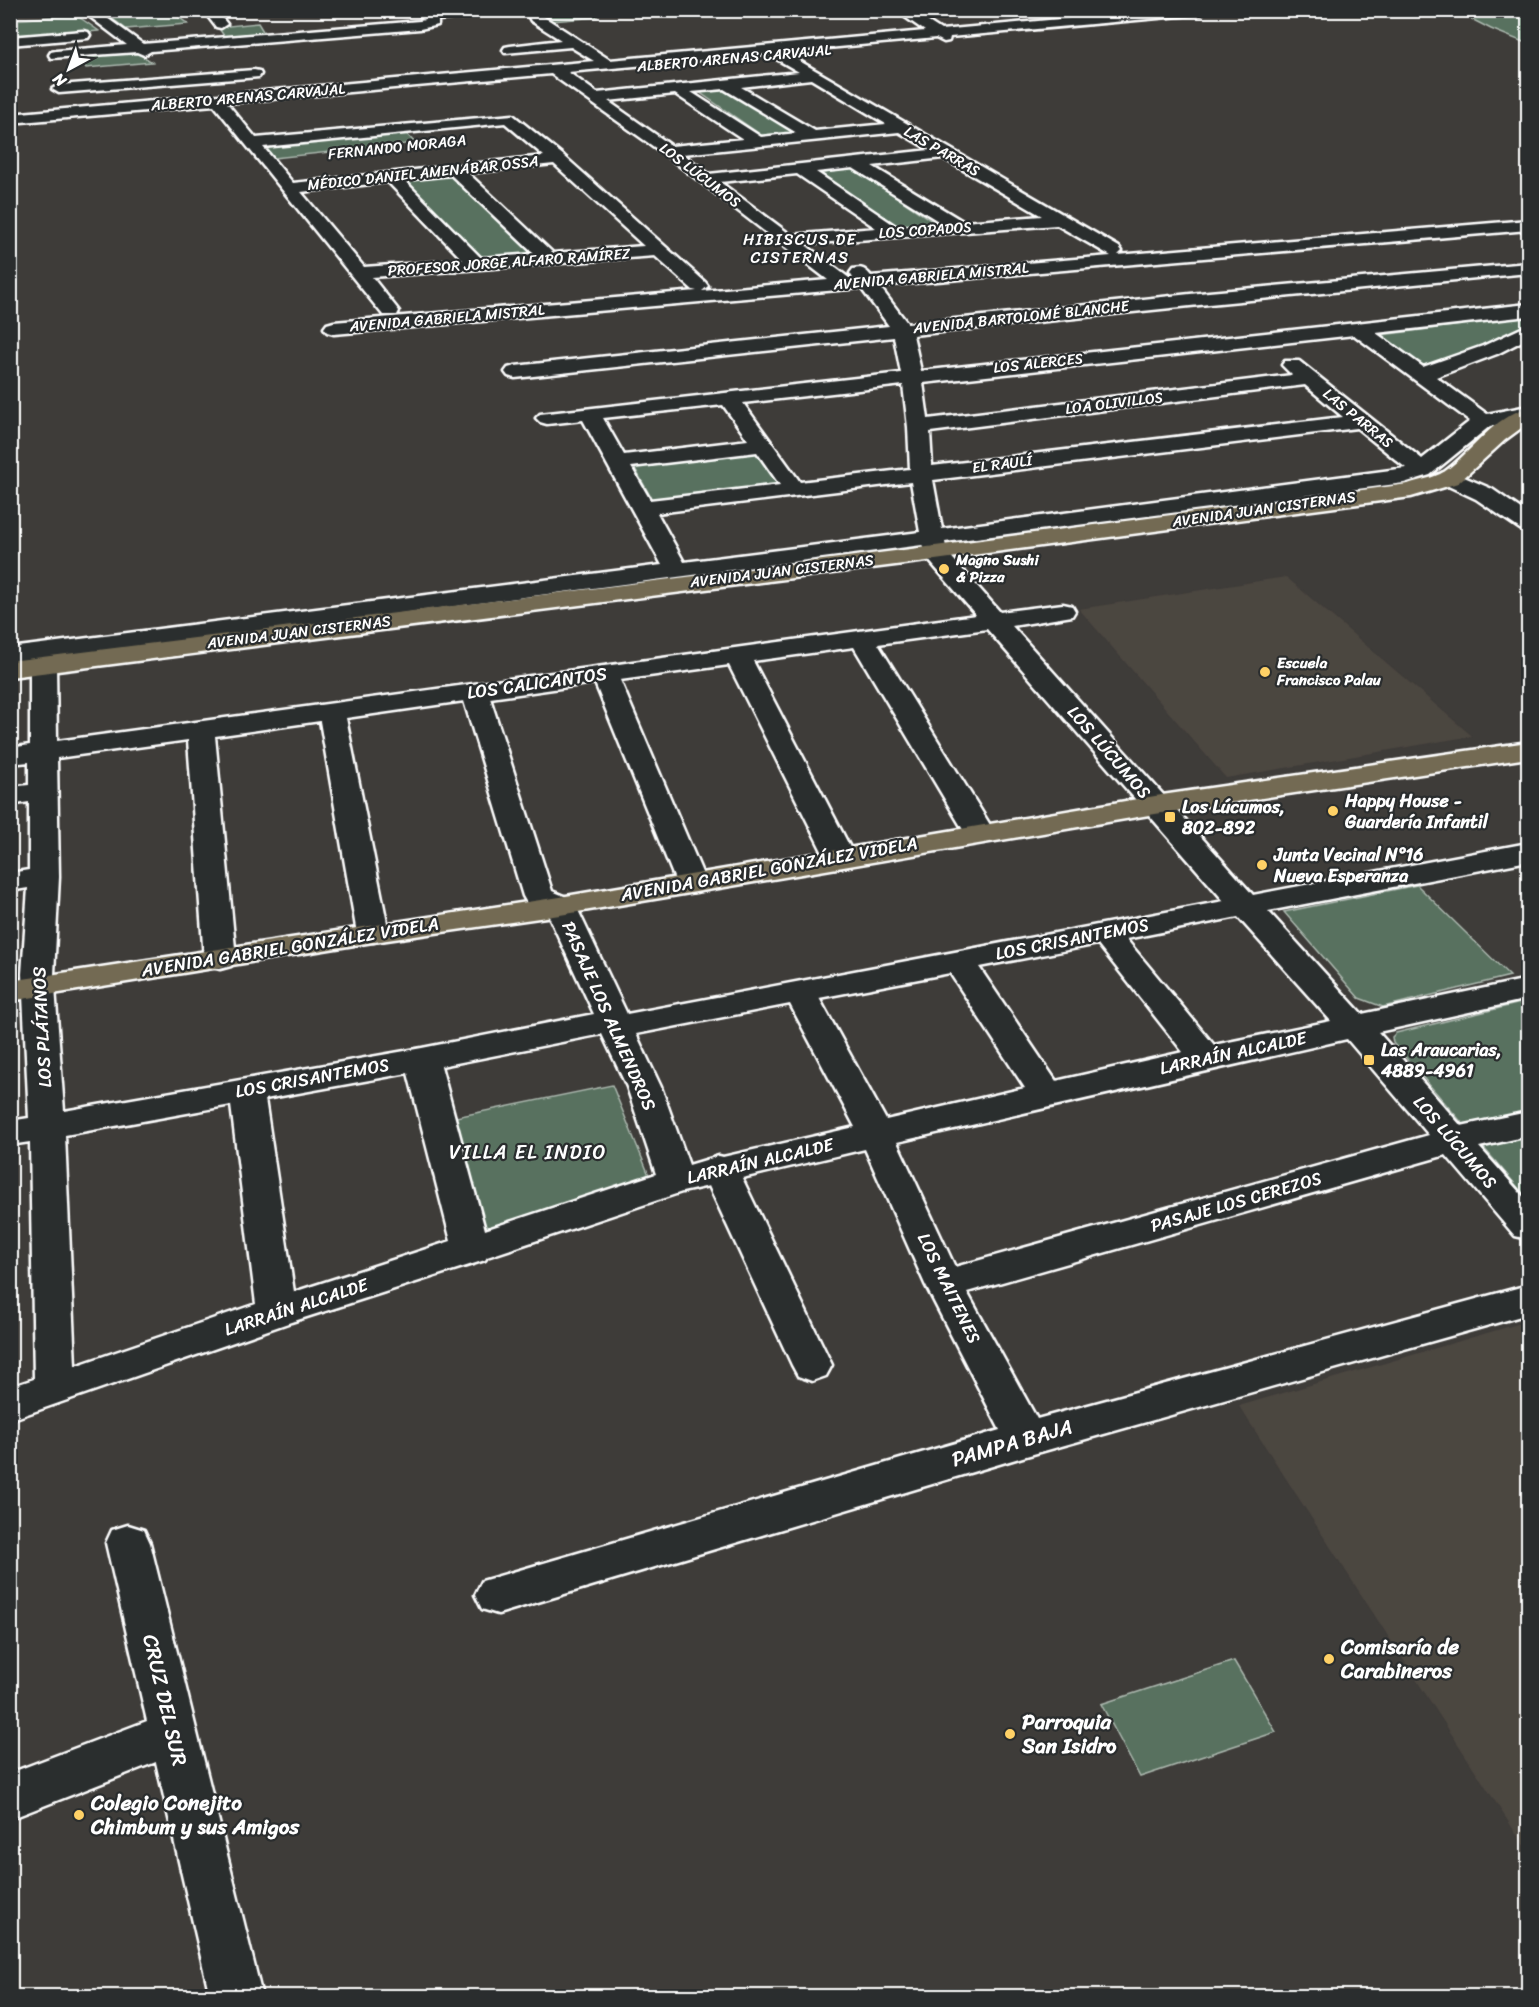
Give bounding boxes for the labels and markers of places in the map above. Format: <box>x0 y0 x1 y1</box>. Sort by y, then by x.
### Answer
place label: Magno Sushi & Pizza <box>955 547 1039 590</box>
marker: Magno Sushi & Pizza <box>937 562 951 576</box>
place label: Escuela Francisco Palau <box>1276 650 1382 693</box>
marker: Escuela Francisco Palau <box>1258 665 1272 679</box>
place label: Happy House - Guardería Infantil <box>1344 785 1489 838</box>
place label: Los Lúcumos, 802-892 <box>1181 791 1285 844</box>
marker: Happy House - Guardería Infantil <box>1326 804 1340 818</box>
marker: Los Lúcumos, 802-892 <box>1163 810 1177 824</box>
place label: Junta Vecinal N°16 Nueva Esperanza <box>1273 839 1423 892</box>
marker: Junta Vecinal N°16 Nueva Esperanza <box>1255 858 1269 872</box>
place label: Las Araucarias, 4889-4961 <box>1380 1034 1502 1087</box>
marker: Las Araucarias, 4889-4961 <box>1362 1053 1376 1067</box>
place label: Comisaría de Carabineros <box>1340 1628 1459 1690</box>
marker: Comisaría de Carabineros <box>1322 1652 1336 1666</box>
place label: Parroquia San Isidro <box>1021 1703 1117 1765</box>
marker: Parroquia San Isidro <box>1003 1727 1017 1741</box>
place label: Colegio Conejito Chimbum y sus Amigos <box>90 1784 300 1846</box>
marker: Colegio Conejito Chimbum y sus Amigos <box>72 1808 86 1822</box>

